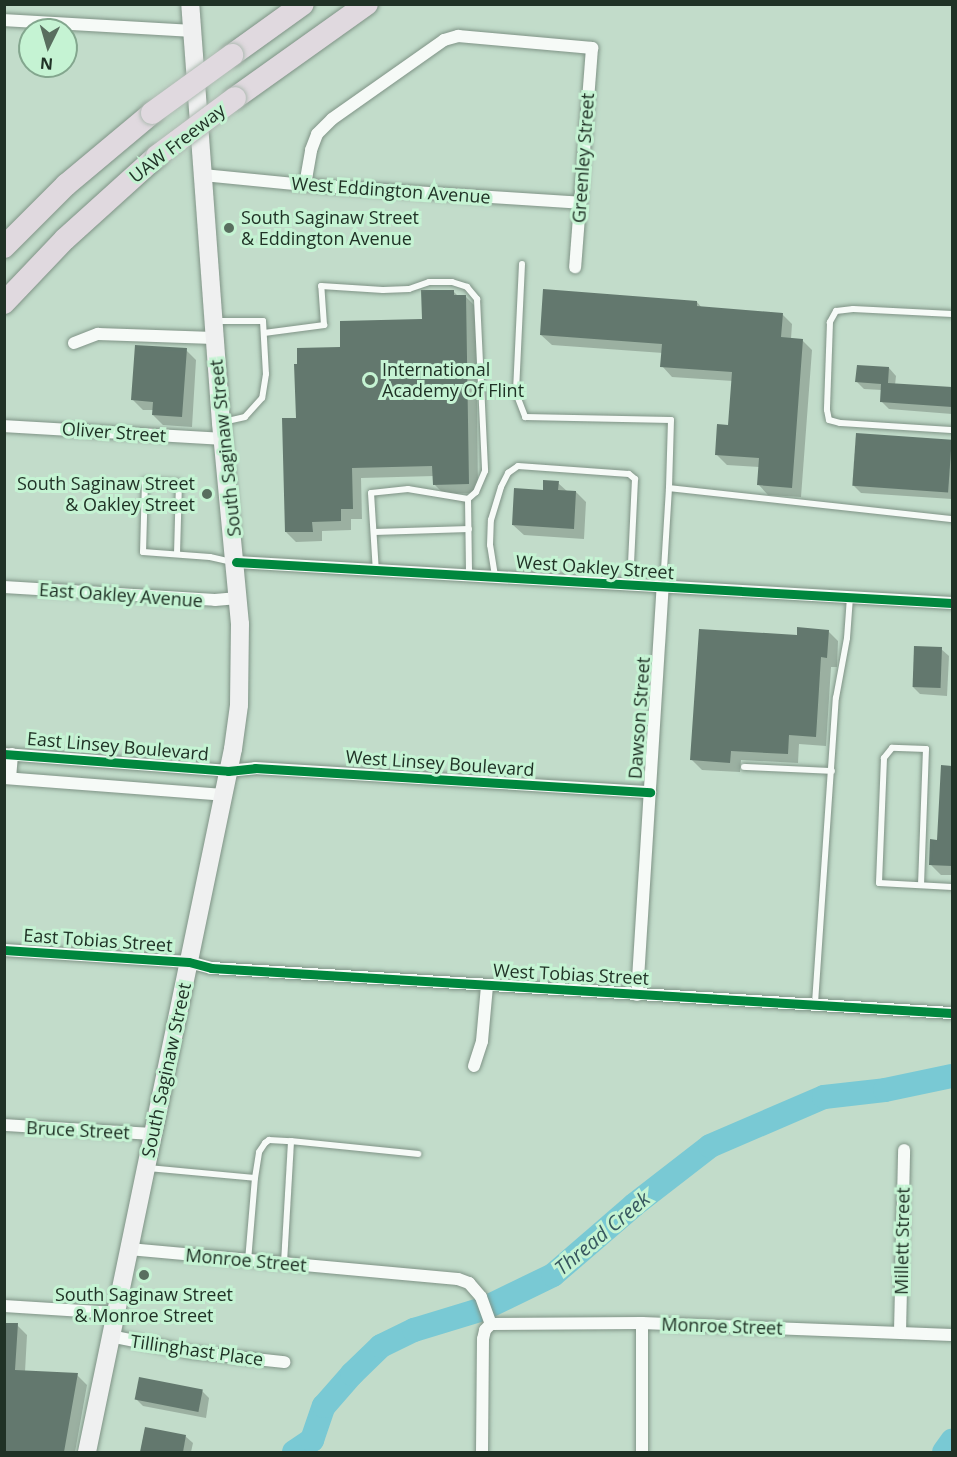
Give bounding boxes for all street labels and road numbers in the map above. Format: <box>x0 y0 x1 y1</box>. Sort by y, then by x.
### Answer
street label: Greenley Street <box>568 92 598 224</box>
street label: UAW Freeway <box>125 99 229 187</box>
street label: West Eddington Avenue <box>291 172 491 208</box>
street label: South Saginaw Street <box>205 358 245 538</box>
street label: Oliver Street <box>61 418 167 446</box>
street label: West Oakley Street <box>515 551 675 583</box>
street label: East Oakley Avenue <box>38 579 204 611</box>
street label: Dawson Street <box>624 656 654 780</box>
street label: East Linsey Boulevard <box>26 727 210 765</box>
street label: West Linsey Boulevard <box>345 746 535 780</box>
street label: East Tobias Street <box>23 924 173 956</box>
street label: West Tobias Street <box>492 959 650 989</box>
street label: South Saginaw Street <box>137 981 195 1159</box>
street label: Bruce Street <box>26 1117 130 1143</box>
street label: Millett Street <box>890 1187 914 1295</box>
street label: Monroe Street <box>185 1244 307 1276</box>
street label: Monroe Street <box>661 1313 783 1339</box>
street label: Tillinghast Place <box>129 1330 265 1370</box>

